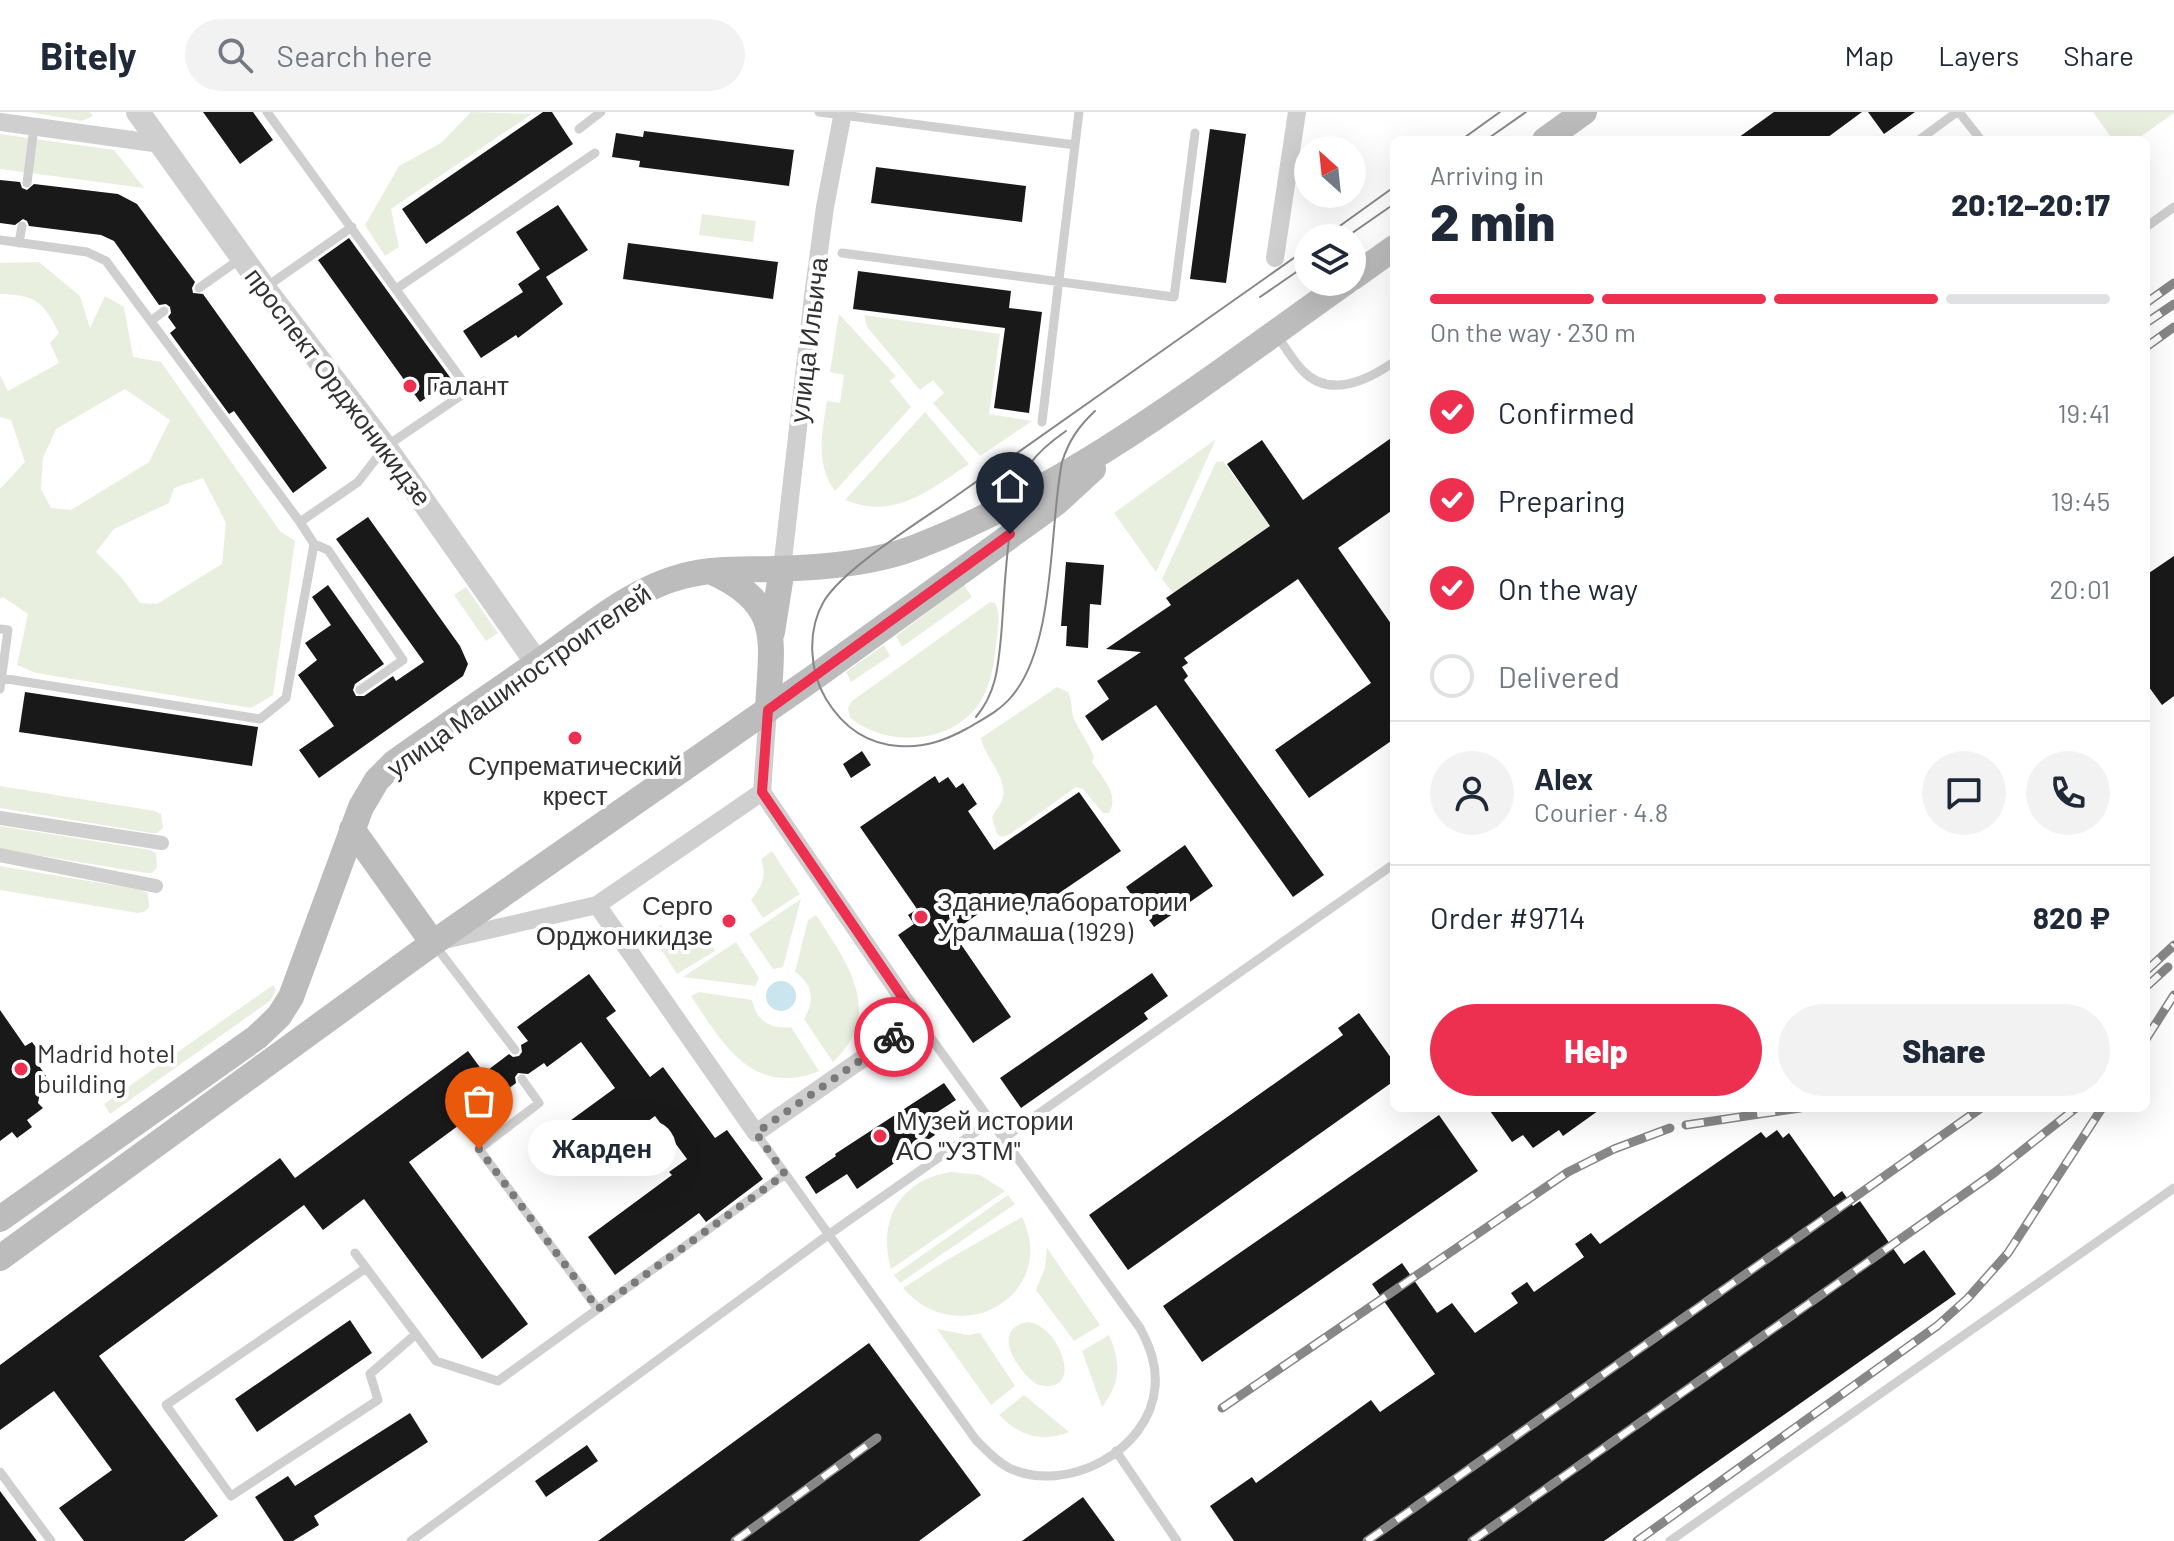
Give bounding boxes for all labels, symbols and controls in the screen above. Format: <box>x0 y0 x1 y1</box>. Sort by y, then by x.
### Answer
search box <box>185 19 745 91</box>
text: Bitely <box>40 32 137 78</box>
icon: search <box>213 33 257 77</box>
text: Search here <box>277 37 433 73</box>
text: Map <box>1844 38 1894 72</box>
text: Layers <box>1938 38 2019 72</box>
text: Share <box>2063 38 2134 72</box>
north arrow <box>1294 136 1366 208</box>
map controls <box>1294 136 1366 296</box>
text: Arriving in <box>1430 159 1544 190</box>
text: 20:12–20:17 <box>1951 186 2110 222</box>
text: 2 min <box>1430 189 1555 251</box>
button: layers <box>1294 224 1366 296</box>
street label: улица Ильича <box>782 255 833 424</box>
street label: проспект Орджоникидзе <box>239 261 439 511</box>
text: On the way · 230 m <box>1430 316 1636 347</box>
place label: Галант <box>426 369 509 400</box>
marker: Галант <box>401 377 419 395</box>
icon: check <box>1430 390 1474 434</box>
text: Confirmed <box>1498 394 1635 430</box>
text: 19:41 <box>2058 397 2110 428</box>
pin <box>976 452 1044 534</box>
icon: home <box>988 464 1032 508</box>
icon: check <box>1430 478 1474 522</box>
text: Preparing <box>1498 482 1625 518</box>
text: 19:45 <box>2051 485 2110 516</box>
icon: check <box>1430 566 1474 610</box>
text: On the way <box>1498 570 1638 606</box>
text: 20:01 <box>2049 573 2110 604</box>
street label: улица Машиностроителей <box>380 577 656 783</box>
text: Delivered <box>1498 658 1620 694</box>
marker: Супрематический крест <box>566 729 584 747</box>
place label: Супрематический крест <box>468 749 682 810</box>
button: person <box>1430 751 1514 835</box>
button: chat <box>1922 751 2006 835</box>
button: phone <box>2026 751 2110 835</box>
text: Alex <box>1534 760 1593 796</box>
text: Courier · 4.8 <box>1534 796 1668 827</box>
place label: Здание лаборатории Уралмаша (1929) <box>937 885 1188 946</box>
place label: Серго Орджоникидзе <box>536 889 713 950</box>
text: Order #9714 <box>1430 899 1585 935</box>
text: 820 ₽ <box>2033 899 2110 935</box>
marker: Здание лаборатории Уралмаша (1929) <box>912 908 930 926</box>
marker: Серго Орджоникидзе <box>720 912 738 930</box>
courier <box>854 997 934 1077</box>
button: Help <box>1430 1004 1762 1096</box>
button: Share <box>1778 1004 2110 1096</box>
icon: bike <box>872 1015 916 1059</box>
place label: Madrid hotel building <box>37 1037 175 1098</box>
marker: Madrid hotel building <box>12 1060 30 1078</box>
pin <box>445 1067 513 1149</box>
icon: bag <box>457 1079 501 1123</box>
place label: Музей истории АО "УЗТМ" <box>896 1104 1074 1165</box>
callout: Жарден <box>527 1121 675 1177</box>
marker: Музей истории АО "УЗТМ" <box>871 1127 889 1145</box>
text: Жарден <box>552 1132 652 1163</box>

